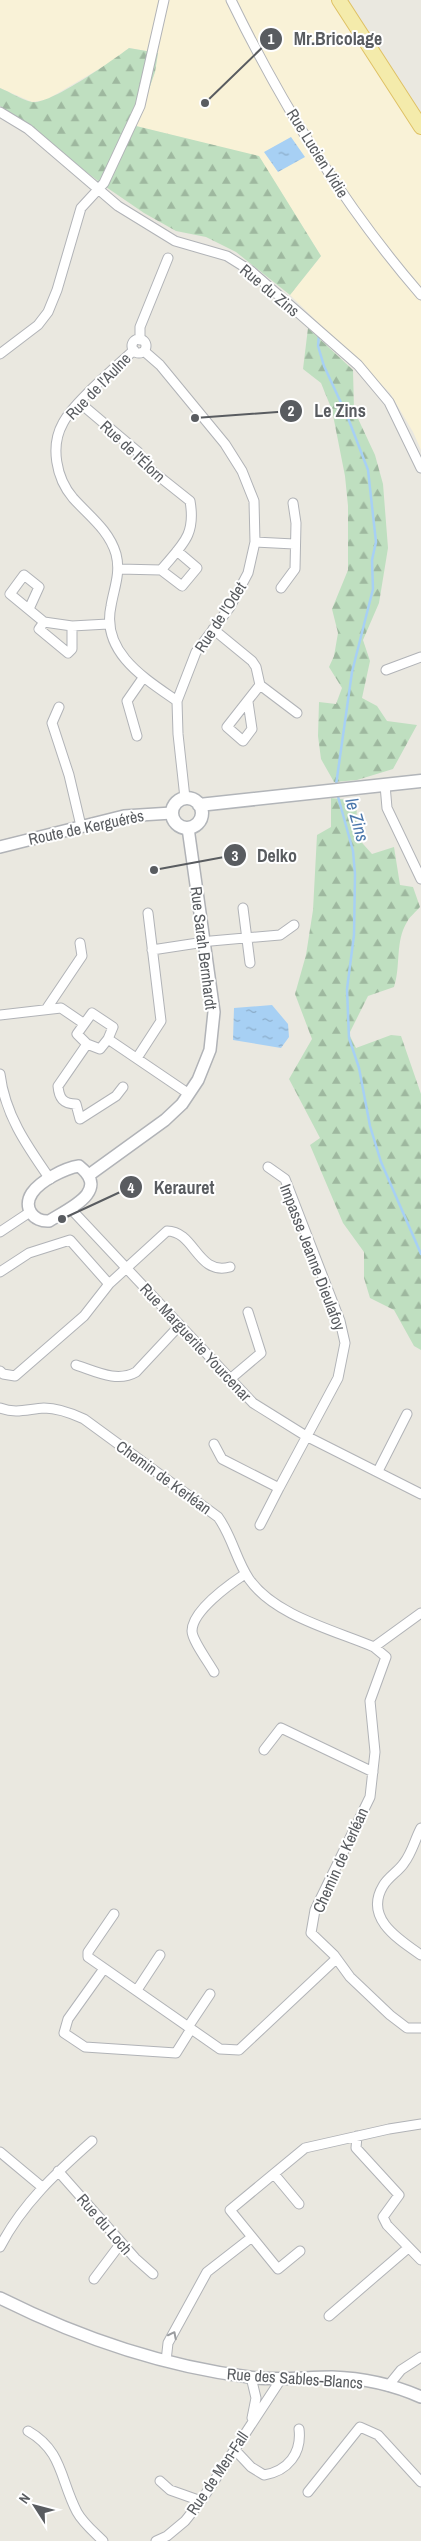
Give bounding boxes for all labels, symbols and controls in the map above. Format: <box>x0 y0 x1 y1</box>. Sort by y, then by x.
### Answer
callout: Mr.Bricolage <box>258 23 392 56</box>
text: Mr.Bricolage <box>294 26 382 51</box>
text: 1 <box>268 28 275 49</box>
street label: Rue Lucien Vidie <box>282 104 354 202</box>
street label: Rue du Zins <box>236 259 304 321</box>
street label: Rue de l'Aulne <box>61 348 135 424</box>
callout: Le Zins <box>279 394 376 427</box>
text: Le Zins <box>314 398 366 423</box>
text: 2 <box>288 400 295 421</box>
street label: Rue de l'Élorn <box>96 415 170 487</box>
street label: Rue de l'Odet <box>189 577 251 656</box>
water label: le Zins <box>339 795 376 845</box>
street label: Route de Kerguérès <box>26 804 146 850</box>
callout: Delko <box>222 839 307 872</box>
text: Delko <box>257 843 297 868</box>
text: 3 <box>232 845 239 866</box>
street label: Rue Sarah Bernhardt <box>186 885 223 1011</box>
callout: Kerauret <box>119 1171 225 1204</box>
text: Kerauret <box>154 1175 214 1200</box>
text: 4 <box>128 1177 135 1198</box>
street label: Impasse Jeanne Dieulafoy <box>275 1181 351 1334</box>
street label: Rue Marguerite Yourcenar <box>135 1278 257 1406</box>
street label: Chemin de Kerléan <box>112 1435 216 1519</box>
street label: Chemin de Kerléan <box>307 1804 373 1916</box>
street label: Rue du Loch <box>72 2189 138 2259</box>
one-way arrow <box>167 2331 177 2340</box>
street label: Rue des Sables-Blancs <box>226 2362 364 2394</box>
street label: Rue de Men-Fall <box>181 2427 253 2519</box>
north arrow <box>10 2481 60 2531</box>
text: N <box>15 2490 34 2507</box>

